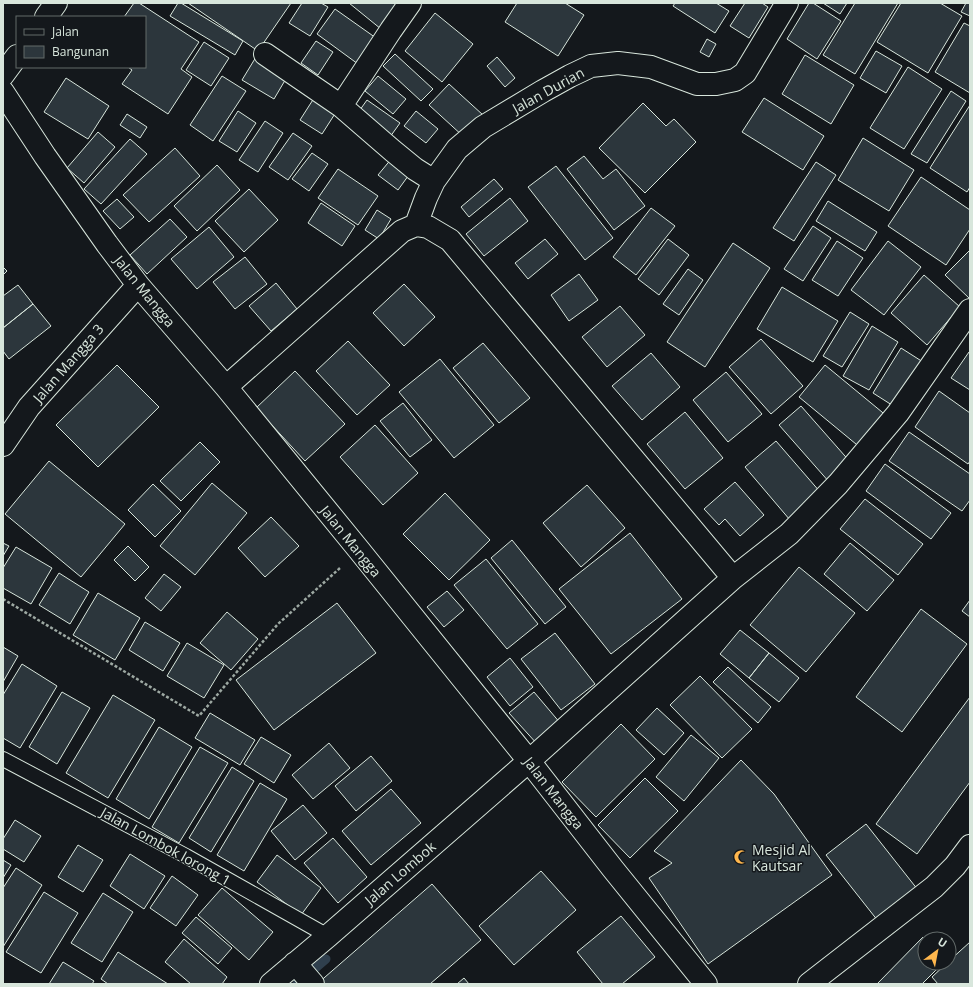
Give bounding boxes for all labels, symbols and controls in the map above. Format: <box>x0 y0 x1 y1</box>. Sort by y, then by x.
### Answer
legend <box>16 16 146 68</box>
text: Jalan <box>51 23 79 40</box>
text: Bangunan <box>52 43 109 60</box>
street label: Jalan Durian <box>507 62 587 119</box>
street label: Jalan Mangga <box>109 250 180 331</box>
street label: Jalan Mangga 3 <box>27 320 108 408</box>
street label: Jalan Mangga <box>315 500 386 581</box>
street label: Jalan Mangga <box>518 751 588 833</box>
street label: Jalan Lombok lorong 1 <box>96 801 234 890</box>
street label: Jalan Lombok <box>359 837 440 910</box>
place label: Mesjid Al Kautsar <box>752 840 811 875</box>
mosque icon: Mesjid Al Kautsar <box>733 849 749 865</box>
north arrow <box>917 931 957 971</box>
text: U <box>935 934 950 951</box>

